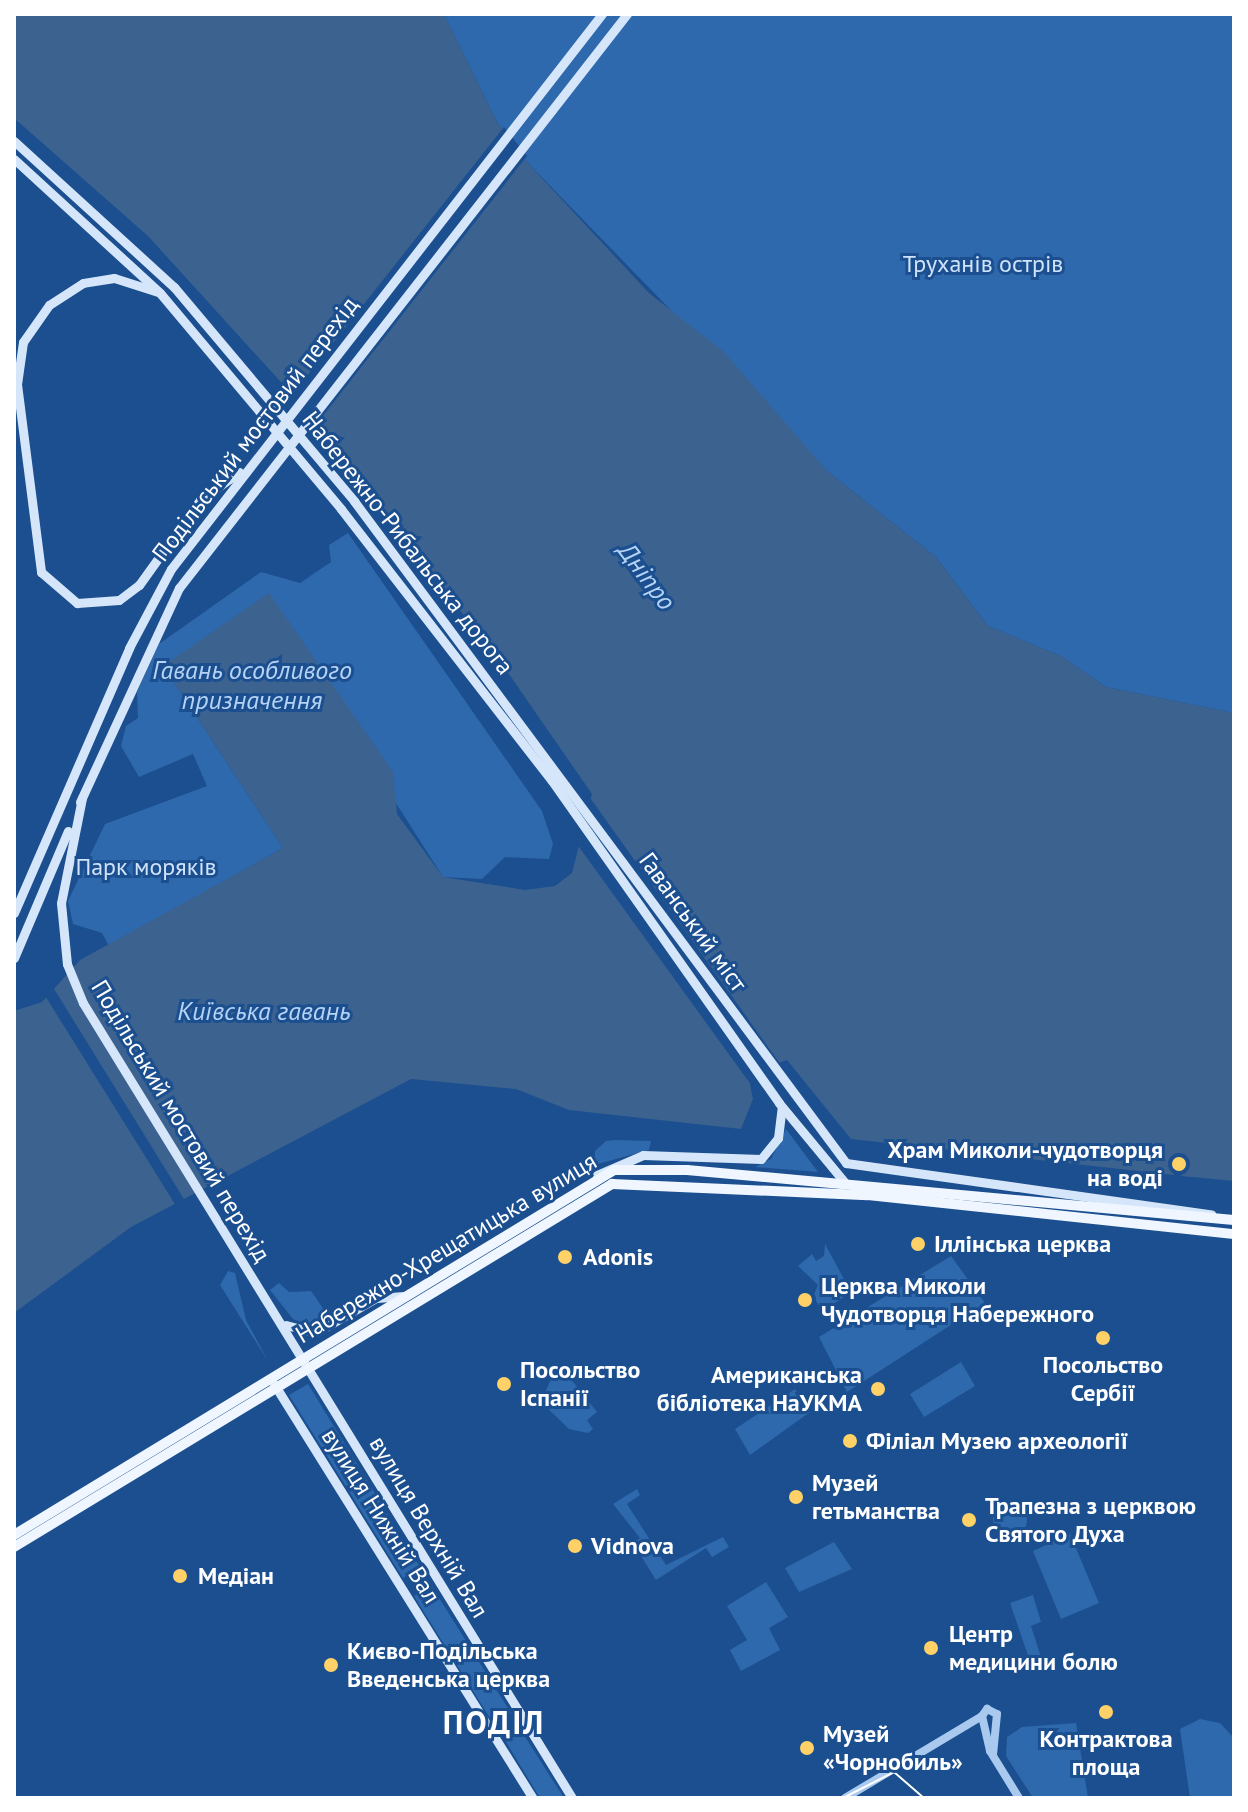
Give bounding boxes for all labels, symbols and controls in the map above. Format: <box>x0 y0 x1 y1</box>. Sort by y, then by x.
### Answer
park label: Труханів острів <box>903 250 1063 278</box>
street label: Подільський мостовий перехід <box>146 291 364 567</box>
street label: Набережно-Рибальська дорога <box>296 406 520 680</box>
water label: Дніпро <box>612 536 682 616</box>
water label: Гавань особливого призначення <box>152 654 352 716</box>
street label: Гаванський міст <box>633 847 753 997</box>
park label: Парк моряків <box>75 853 217 881</box>
street label: Подільський мостовий перехід <box>85 975 277 1267</box>
water label: Київська гавань <box>177 995 351 1027</box>
place label: Храм Миколи-чудотворця на воді <box>887 1136 1163 1192</box>
street label: Набережно-Хрещатицька вулиця <box>290 1147 602 1349</box>
marker: Храм Миколи-чудотворця на воді <box>1170 1155 1188 1173</box>
place label: Іллінська церква <box>934 1230 1111 1258</box>
marker: Іллінська церква <box>909 1235 927 1253</box>
place label: Adonis <box>583 1243 653 1271</box>
marker: Adonis <box>554 1246 576 1268</box>
place label: Церква Миколи Чудотворця Набережного <box>821 1272 1094 1328</box>
marker: Церква Миколи Чудотворця Набережного <box>796 1291 814 1309</box>
marker: Посольство Сербії <box>1094 1329 1112 1347</box>
place label: Посольство Сербії <box>1043 1351 1163 1407</box>
place label: Посольство Іспанії <box>520 1356 640 1412</box>
place label: Американська бібліотека НаУКМА <box>657 1361 862 1417</box>
marker: Посольство Іспанії <box>495 1375 513 1393</box>
marker: Американська бібліотека НаУКМА <box>869 1380 887 1398</box>
street label: вулиця Нижній Вал <box>316 1423 446 1609</box>
place label: Філіал Музею археології <box>866 1427 1128 1455</box>
street label: вулиця Верхній Вал <box>363 1431 495 1623</box>
marker: Філіал Музею археології <box>841 1432 859 1450</box>
place label: Музей гетьманства <box>812 1469 940 1525</box>
marker: Музей гетьманства <box>787 1488 805 1506</box>
place label: Трапезна з церквою Святого Духа <box>985 1492 1196 1548</box>
marker: Трапезна з церквою Святого Духа <box>960 1511 978 1529</box>
place label: Vidnova <box>591 1532 674 1560</box>
marker: Vidnova <box>566 1537 584 1555</box>
place label: Медіан <box>198 1562 274 1590</box>
marker: Медіан <box>169 1565 191 1587</box>
place label: Центр медицини болю <box>949 1620 1118 1676</box>
place label: Києво-Подільська Введенська церква <box>347 1637 550 1693</box>
marker: Центр медицини болю <box>920 1637 942 1659</box>
marker: Києво-Подільська Введенська церква <box>322 1656 340 1674</box>
district label: ПОДІЛ <box>443 1703 545 1741</box>
marker: Контрактова площа <box>1097 1703 1115 1721</box>
place label: Музей «Чорнобиль» <box>823 1720 963 1776</box>
place label: Контрактова площа <box>1039 1725 1173 1781</box>
marker: Музей «Чорнобиль» <box>798 1739 816 1757</box>

